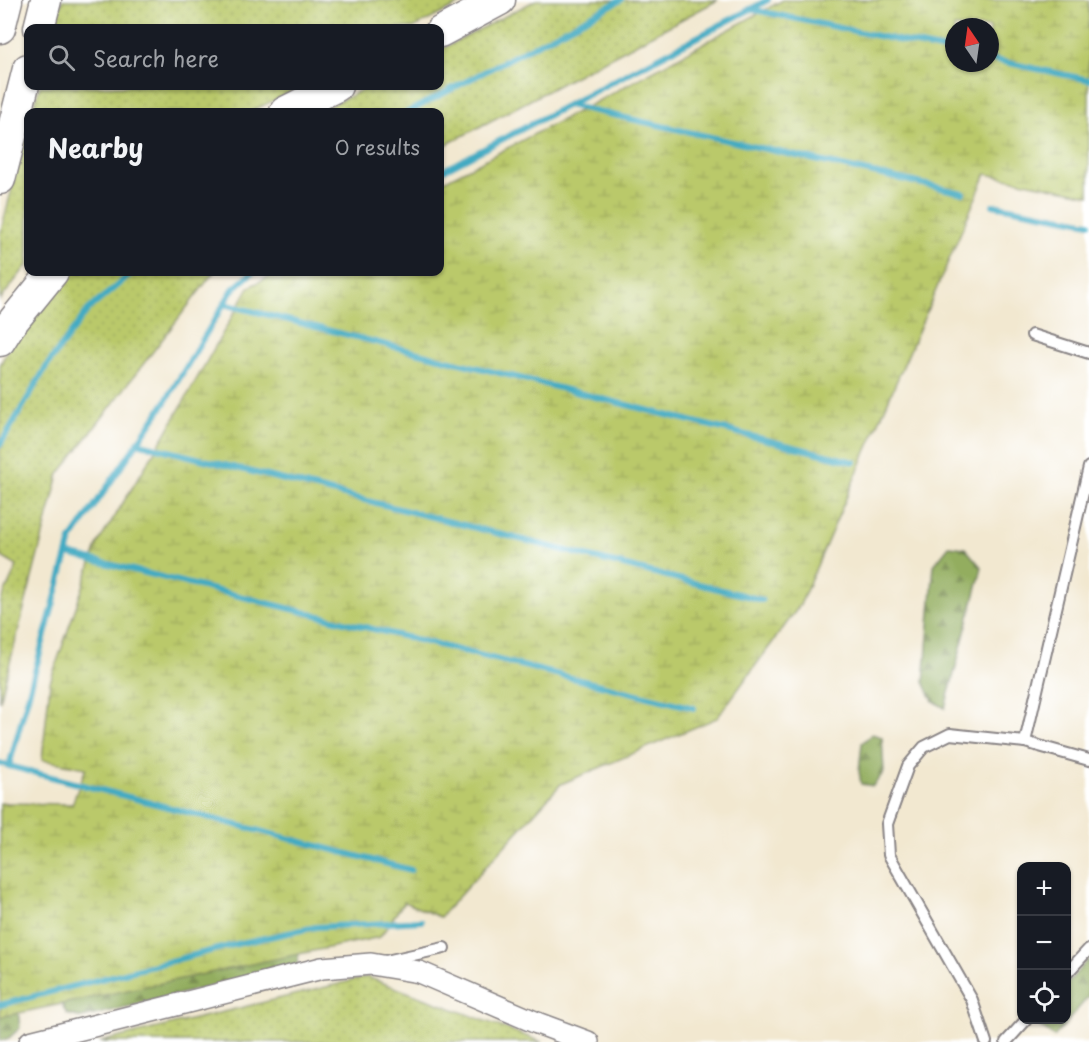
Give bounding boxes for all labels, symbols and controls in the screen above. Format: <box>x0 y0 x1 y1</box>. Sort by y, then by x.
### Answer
north arrow <box>945 18 999 72</box>
search box <box>24 24 444 90</box>
icon: search <box>45 41 78 74</box>
text: Search here <box>93 41 219 74</box>
text: Nearby <box>48 128 143 167</box>
text: 0 results <box>335 132 420 162</box>
map controls <box>1017 862 1071 1024</box>
button: + <box>1017 862 1071 916</box>
button: − <box>1017 916 1071 970</box>
button: locate <box>1017 970 1071 1024</box>

